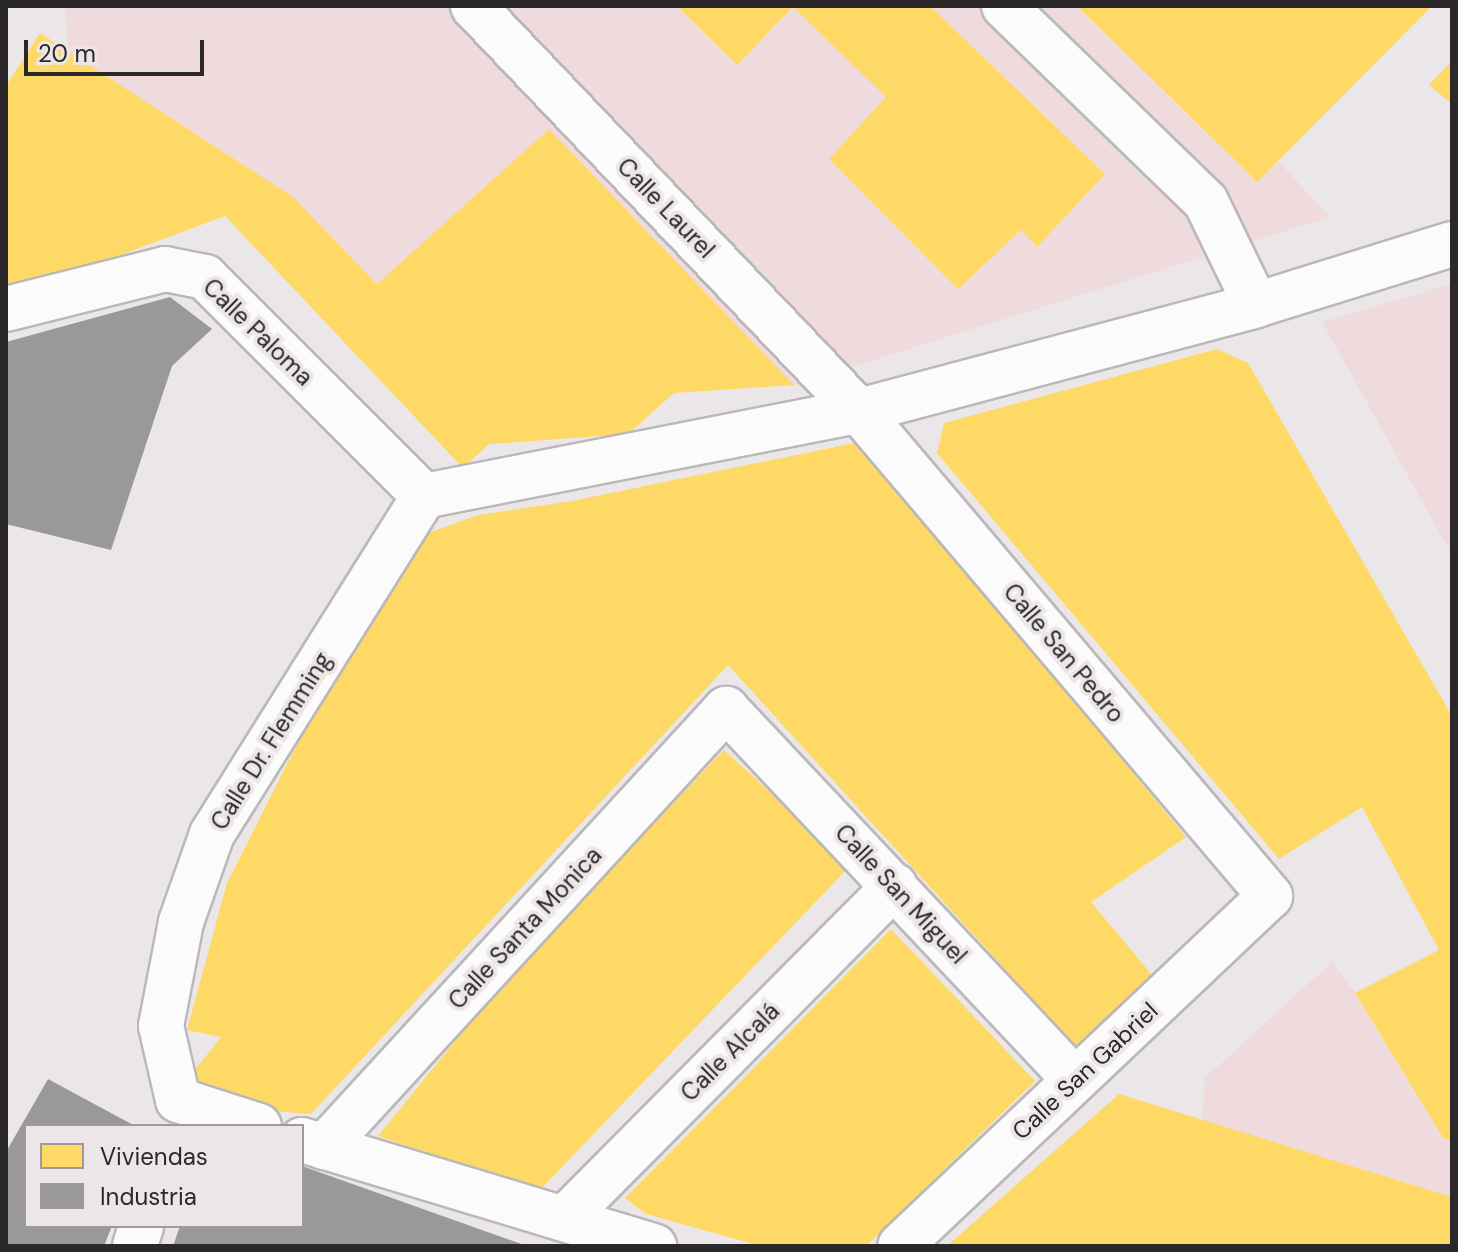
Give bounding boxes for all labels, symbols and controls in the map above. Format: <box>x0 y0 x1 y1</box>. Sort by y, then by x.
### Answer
scale bar <box>28 24 208 74</box>
text: 20 m <box>38 38 96 69</box>
street label: Calle Laurel <box>611 152 721 264</box>
street label: Calle Paloma <box>197 273 319 391</box>
street label: Calle San Pedro <box>997 578 1131 728</box>
street label: Calle Dr. Flemming <box>205 647 337 835</box>
street label: Calle San Miguel <box>829 818 973 970</box>
street label: Calle Santa Monica <box>442 841 608 1015</box>
street label: Calle San Gabriel <box>1006 996 1164 1146</box>
street label: Calle Alcalá <box>675 997 785 1107</box>
legend <box>24 1124 304 1228</box>
text: Viviendas <box>100 1141 208 1172</box>
text: Industria <box>100 1181 197 1212</box>

